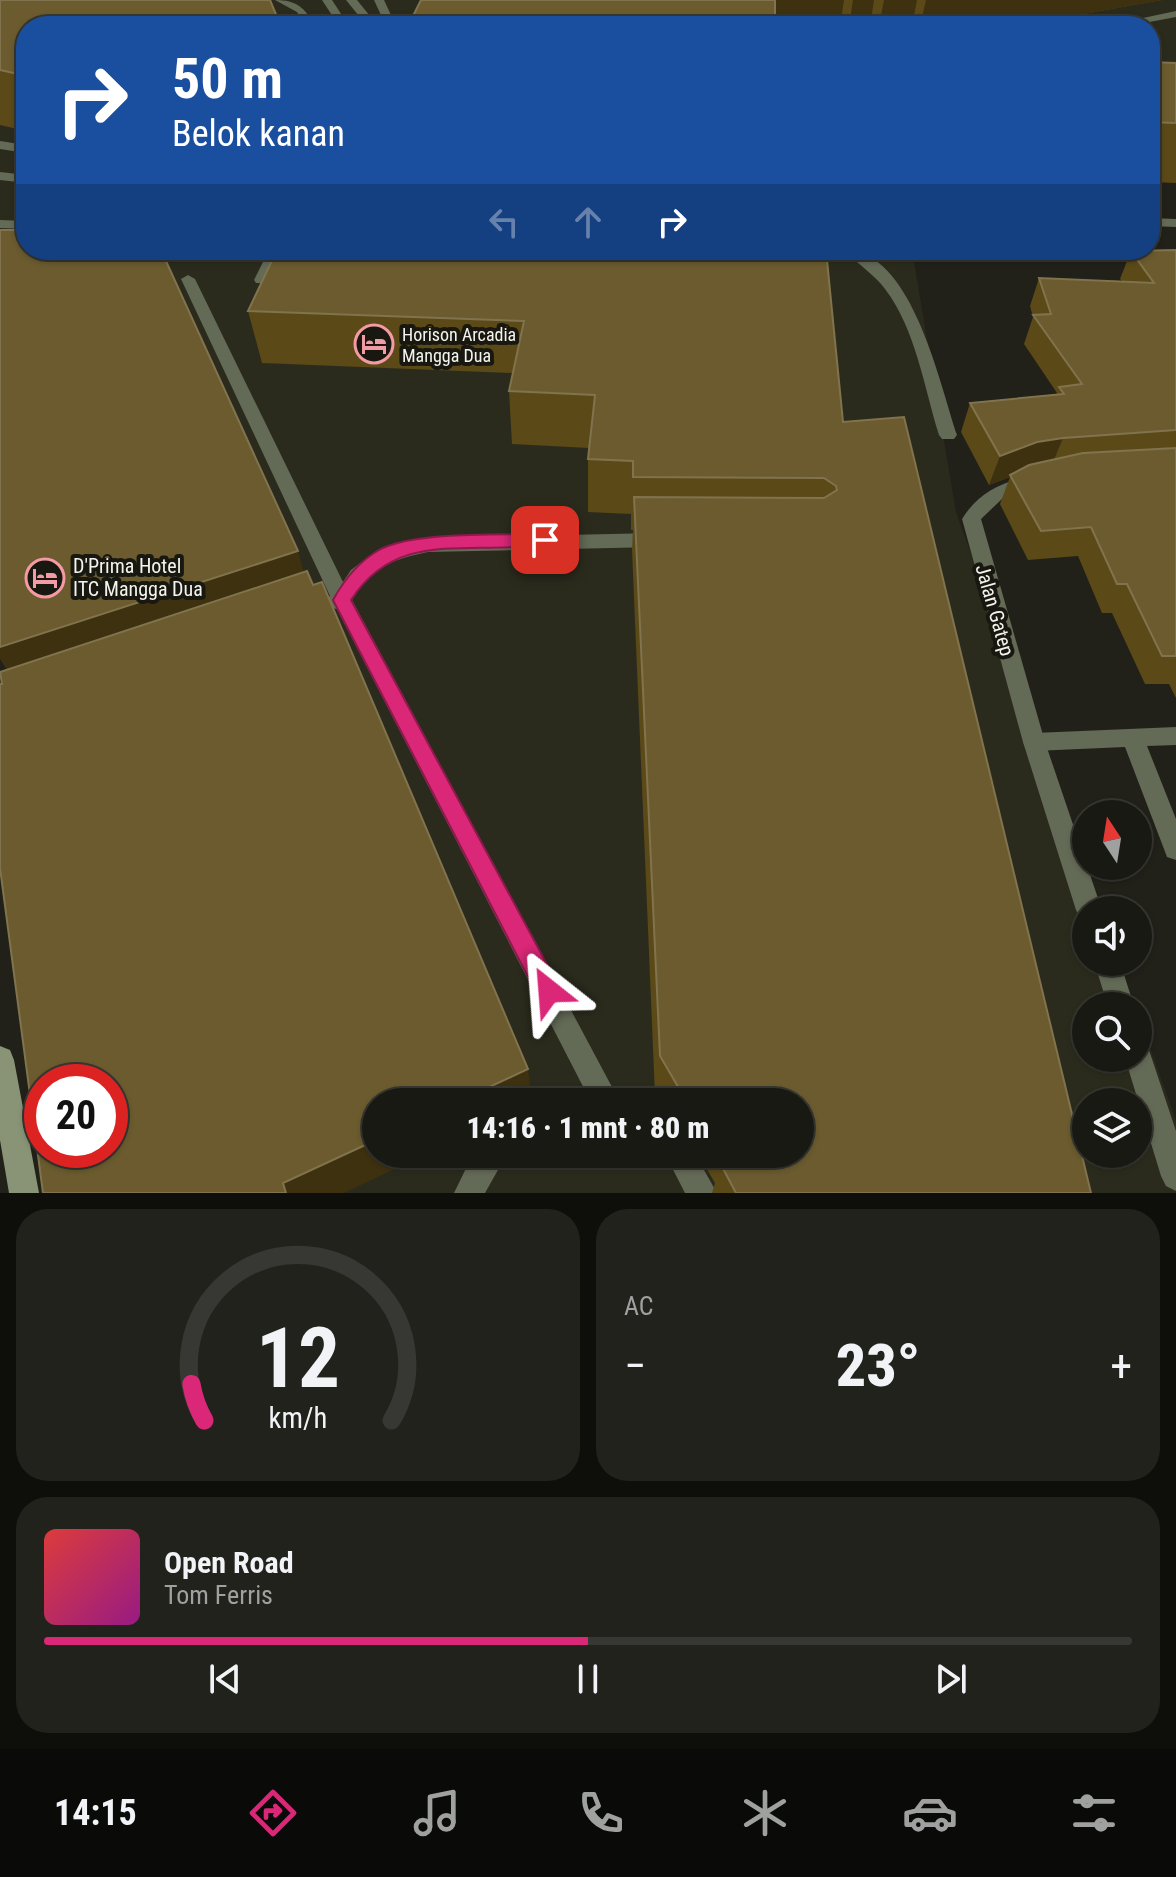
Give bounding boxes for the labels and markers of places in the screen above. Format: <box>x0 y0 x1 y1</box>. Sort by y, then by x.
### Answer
hotel icon: Horison Arcadia Mangga Dua <box>353 323 395 365</box>
place label: Horison Arcadia Mangga Dua <box>402 324 516 366</box>
pin <box>511 506 579 574</box>
place label: D'Prima Hotel ITC Mangga Dua <box>73 554 203 601</box>
hotel icon: D'Prima Hotel ITC Mangga Dua <box>24 557 66 599</box>

